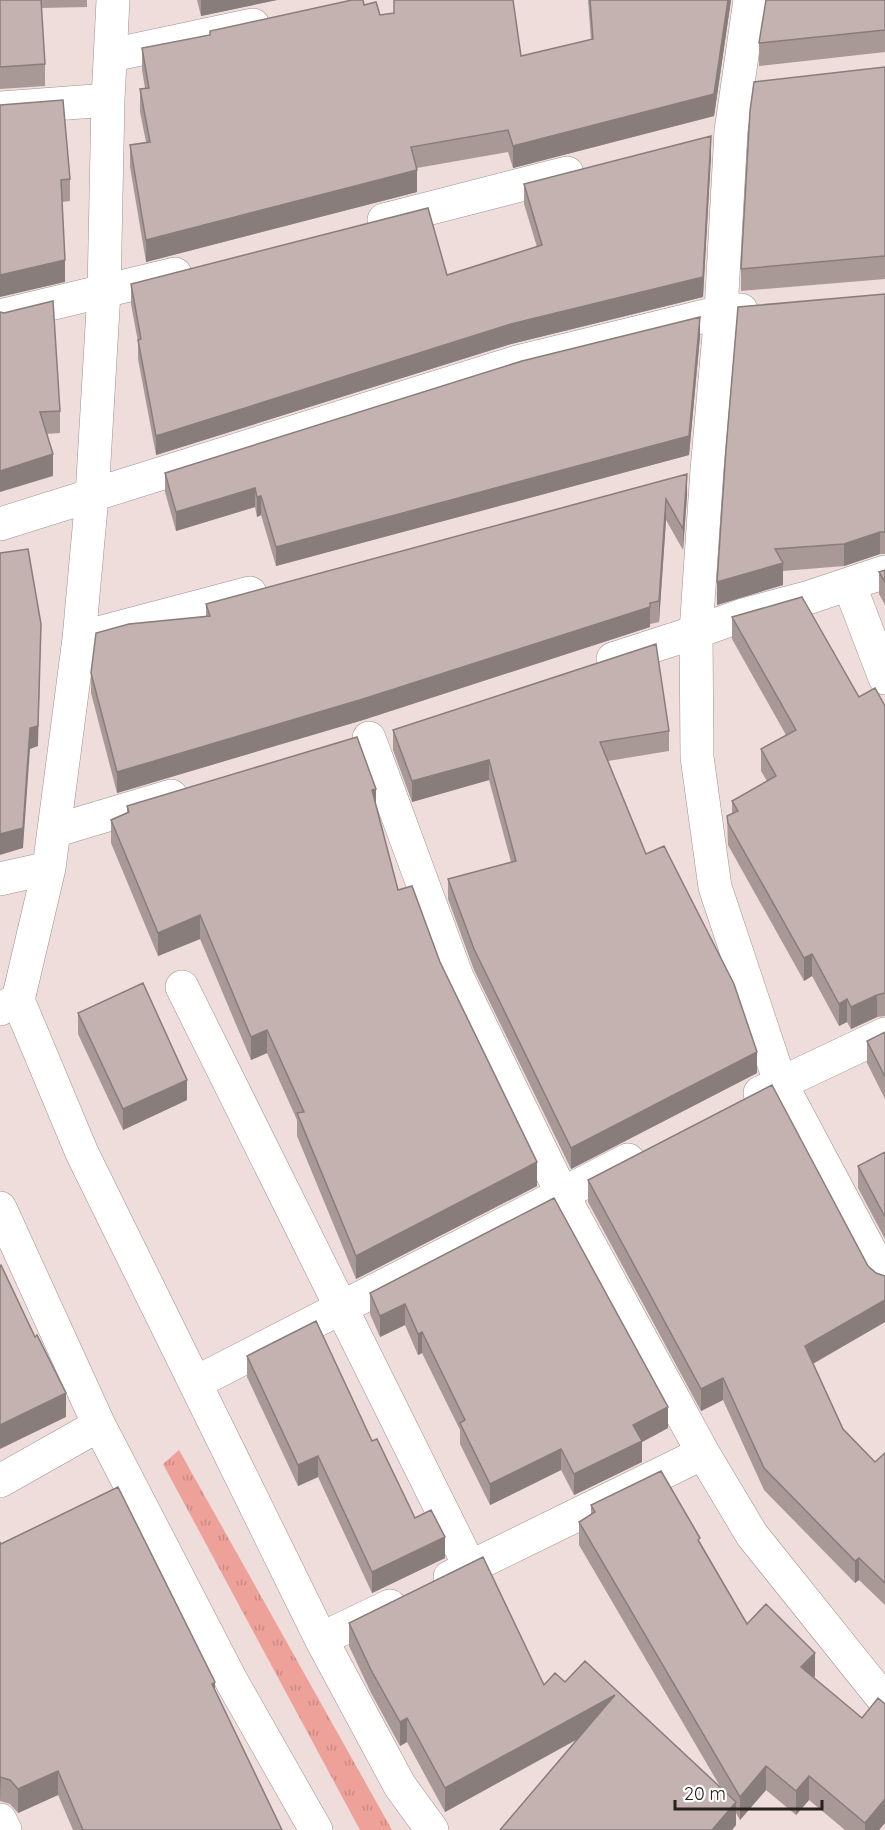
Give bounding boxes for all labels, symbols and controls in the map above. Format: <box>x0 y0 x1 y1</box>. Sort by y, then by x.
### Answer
scale bar <box>675 1773 822 1811</box>
text: 20 m <box>684 1782 726 1805</box>

